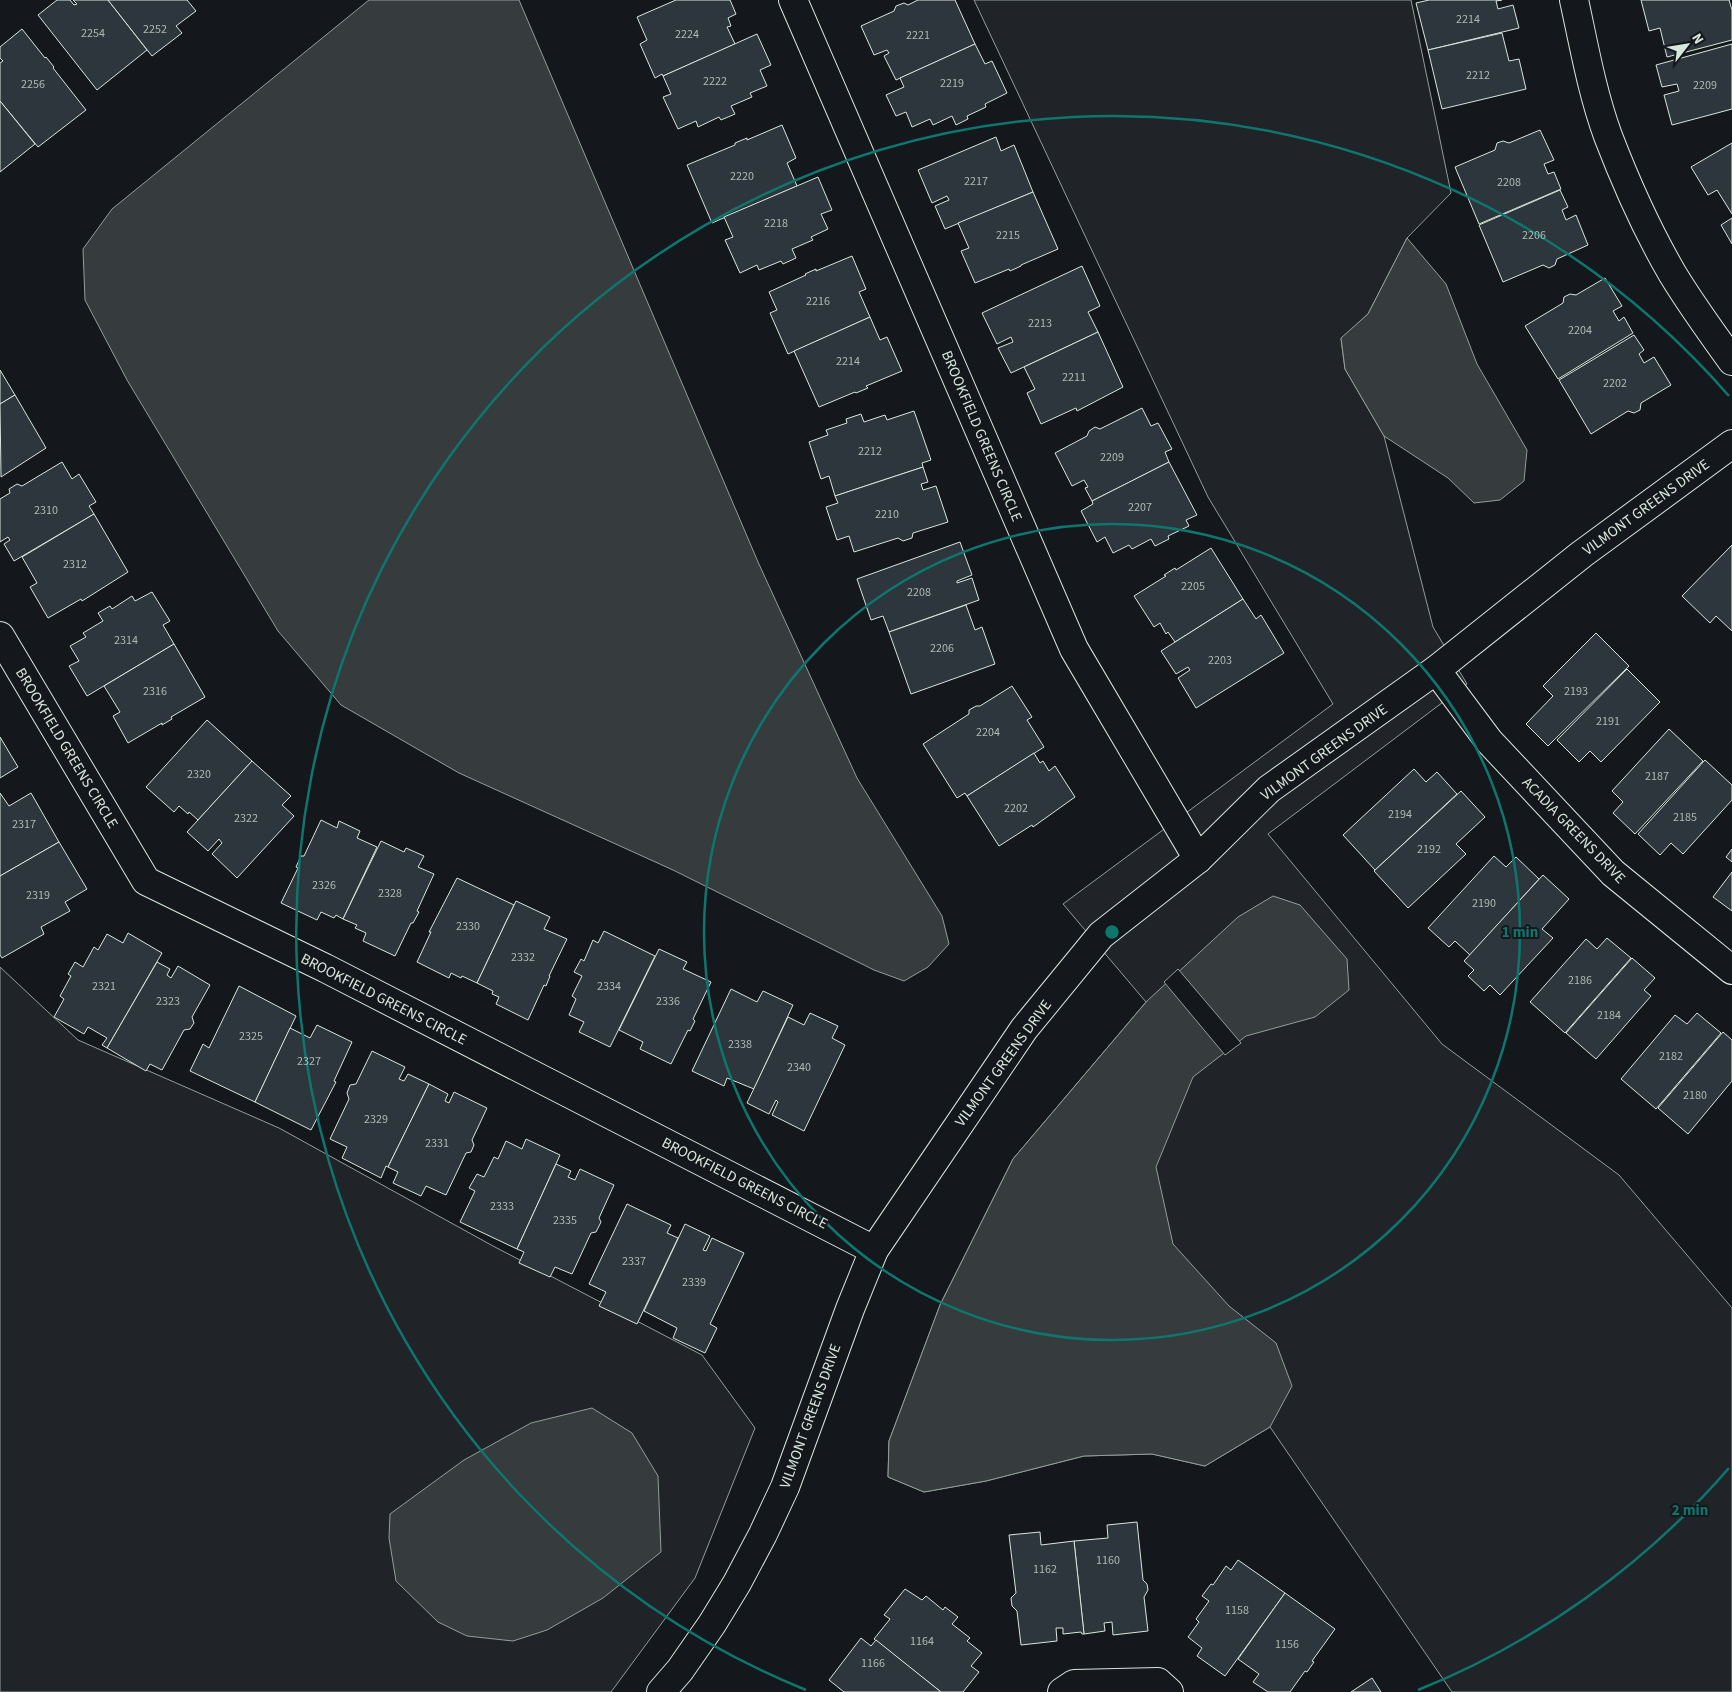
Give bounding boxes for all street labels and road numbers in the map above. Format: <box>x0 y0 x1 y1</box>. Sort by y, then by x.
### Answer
street label: BROOKFIELD GREENS CIRCLE <box>936 347 1027 525</box>
street label: VILMONT GREENS DRIVE <box>1579 454 1714 561</box>
street label: BROOKFIELD GREENS CIRCLE <box>10 664 123 833</box>
street label: VILMONT GREENS DRIVE <box>1257 699 1392 806</box>
street label: ACADIA GREENS DRIVE <box>1517 772 1630 888</box>
street label: BROOKFIELD GREENS CIRCLE <box>297 948 471 1051</box>
street label: VILMONT GREENS DRIVE <box>950 995 1057 1131</box>
street label: BROOKFIELD GREENS CIRCLE <box>658 1132 832 1235</box>
street label: VILMONT GREENS DRIVE <box>775 1341 846 1491</box>

